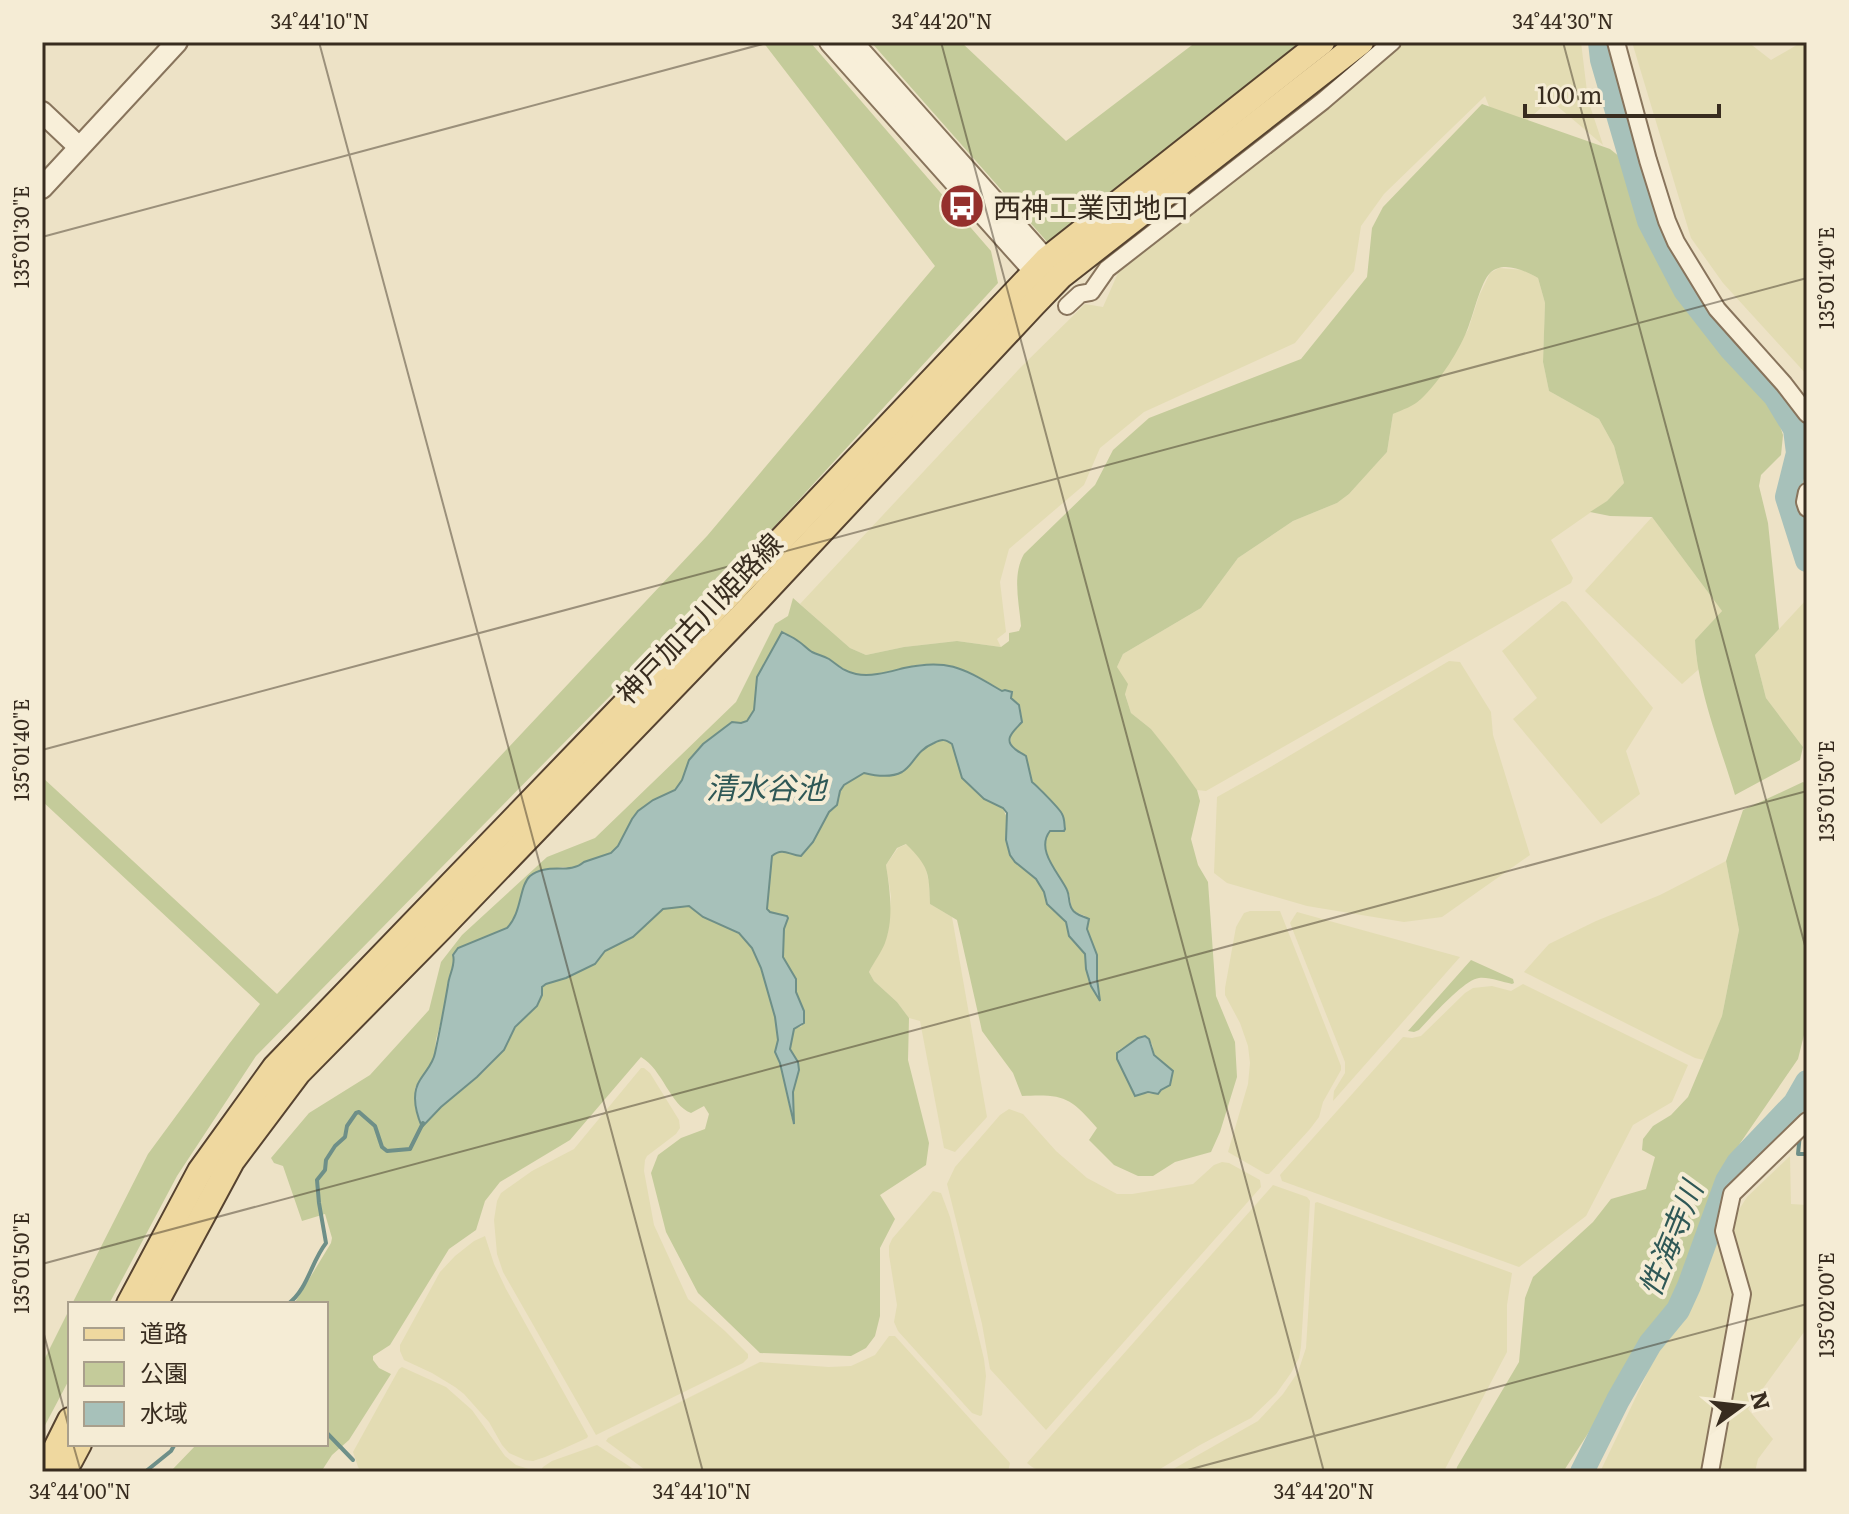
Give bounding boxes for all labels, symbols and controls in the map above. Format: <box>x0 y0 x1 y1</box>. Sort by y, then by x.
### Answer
text: 34°44'10"N <box>271 5 369 35</box>
text: 34°44'20"N <box>892 5 992 35</box>
text: 34°44'30"N <box>1512 5 1614 35</box>
scale bar <box>1525 68 1719 118</box>
text: 100 m <box>1537 76 1603 111</box>
bus stop icon: 西神工業団地口 <box>938 182 986 230</box>
place label: 西神工業団地口 <box>993 185 1189 227</box>
text: 135°01'30"E <box>5 186 35 288</box>
text: 135°01'40"E <box>1810 227 1840 329</box>
street label: 神戸加古川姫路線 <box>605 522 791 712</box>
text: 135°01'40"E <box>5 699 35 801</box>
text: 135°01'50"E <box>1810 740 1840 842</box>
water label: 清水谷池 <box>706 764 829 808</box>
water label: 性海寺川 <box>1626 1171 1713 1302</box>
text: 135°01'50"E <box>5 1212 35 1314</box>
text: 135°02'00"E <box>1810 1252 1840 1358</box>
legend <box>68 1302 328 1446</box>
text: 道路 <box>140 1314 188 1349</box>
text: 公園 <box>140 1354 188 1389</box>
north arrow <box>1701 1366 1781 1446</box>
text: N <box>1743 1387 1780 1414</box>
text: 水域 <box>140 1394 188 1429</box>
text: 34°44'00"N <box>29 1475 131 1505</box>
text: 34°44'10"N <box>653 1475 751 1505</box>
text: 34°44'20"N <box>1274 1475 1374 1505</box>

